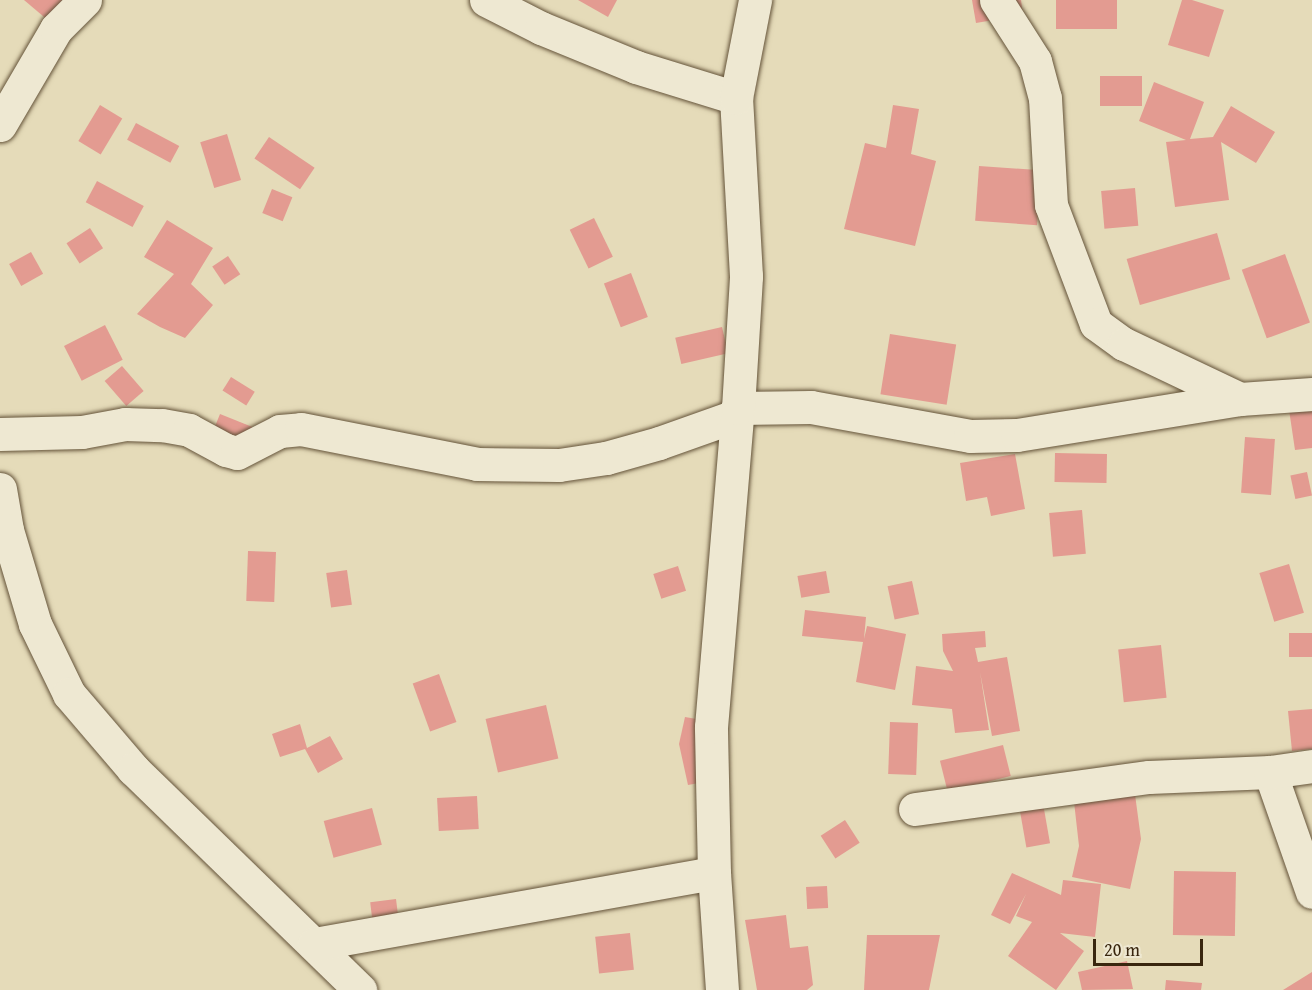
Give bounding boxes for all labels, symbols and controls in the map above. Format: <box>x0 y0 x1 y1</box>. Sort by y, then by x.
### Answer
scale bar <box>1096 927 1206 965</box>
text: 20 m <box>1104 936 1140 963</box>

